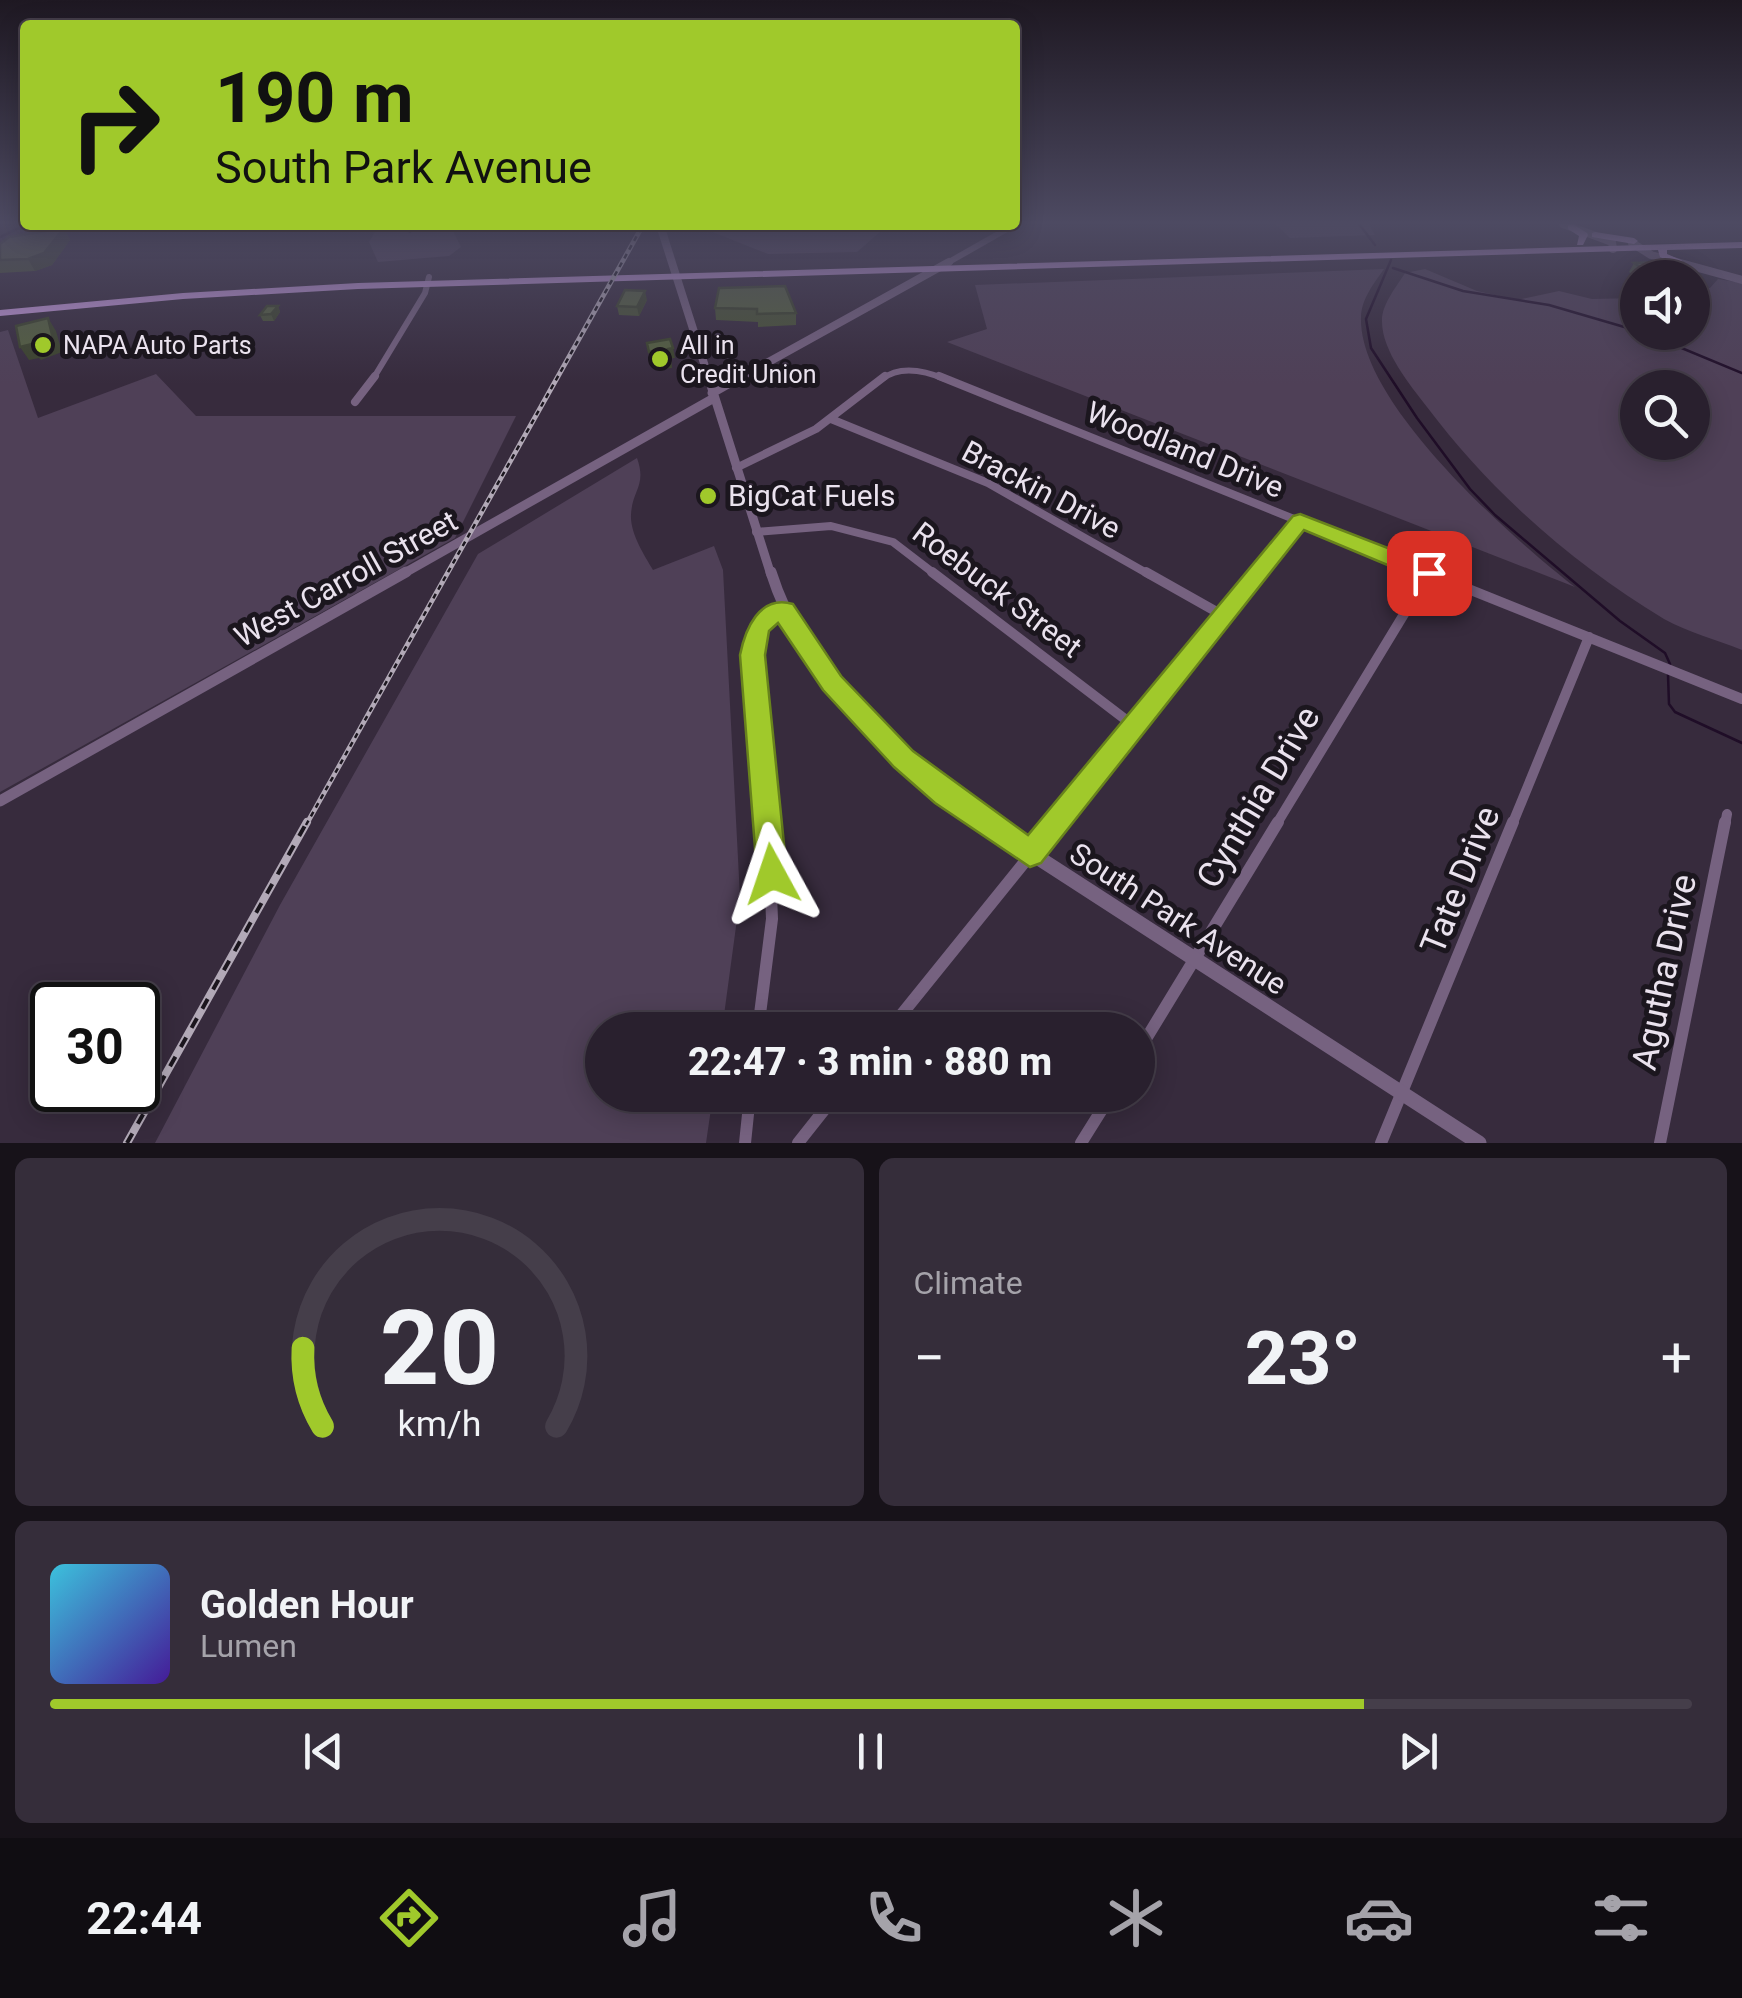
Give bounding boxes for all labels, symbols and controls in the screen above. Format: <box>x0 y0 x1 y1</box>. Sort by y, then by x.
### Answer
text: 190 m <box>215 57 414 139</box>
icon: right <box>50 60 180 190</box>
text: South Park Avenue <box>215 141 592 194</box>
map controls <box>1620 260 1710 460</box>
button: sound <box>1620 260 1710 350</box>
place label: NAPA Auto Parts <box>63 331 252 360</box>
place label: All in Credit Union <box>680 331 817 389</box>
marker: NAPA Auto Parts <box>32 334 54 356</box>
marker: All in Credit Union <box>649 348 671 370</box>
button: search <box>1620 370 1710 460</box>
street label: Woodland Drive <box>1082 394 1289 505</box>
street label: Brackin Drive <box>956 433 1126 546</box>
place label: BigCat Fuels <box>728 478 895 513</box>
marker: BigCat Fuels <box>697 485 719 507</box>
street label: West Carroll Street <box>228 503 463 654</box>
street label: Roebuck Street <box>906 515 1089 664</box>
pin <box>1387 531 1472 616</box>
icon: arrive <box>1402 546 1457 601</box>
street label: Cynthia Drive <box>1188 699 1329 895</box>
street label: Tate Drive <box>1412 801 1509 960</box>
position arrow <box>720 822 824 926</box>
street label: South Park Avenue <box>1063 835 1293 1002</box>
street label: Agutha Drive <box>1624 871 1705 1074</box>
speed limit sign: 30 <box>30 982 160 1112</box>
text: 22:47 · 3 min · 880 m <box>688 1040 1052 1084</box>
text: Climate <box>914 1264 1023 1302</box>
text: 20 <box>380 1288 499 1409</box>
text: 23° <box>1245 1314 1361 1402</box>
text: − <box>914 1326 945 1390</box>
text: + <box>1661 1326 1692 1390</box>
text: km/h <box>397 1403 481 1445</box>
text: Golden Hour <box>200 1583 414 1627</box>
text: Lumen <box>200 1627 297 1665</box>
icon: previous <box>296 1724 351 1779</box>
icon: pause <box>843 1724 898 1779</box>
icon: next <box>1391 1724 1446 1779</box>
icon: directions <box>374 1883 444 1953</box>
icon: music <box>617 1883 687 1953</box>
icon: phone <box>859 1883 929 1953</box>
icon: climate <box>1101 1883 1171 1953</box>
icon: car <box>1344 1883 1414 1953</box>
icon: filters <box>1586 1883 1656 1953</box>
text: 22:44 <box>86 1892 202 1945</box>

